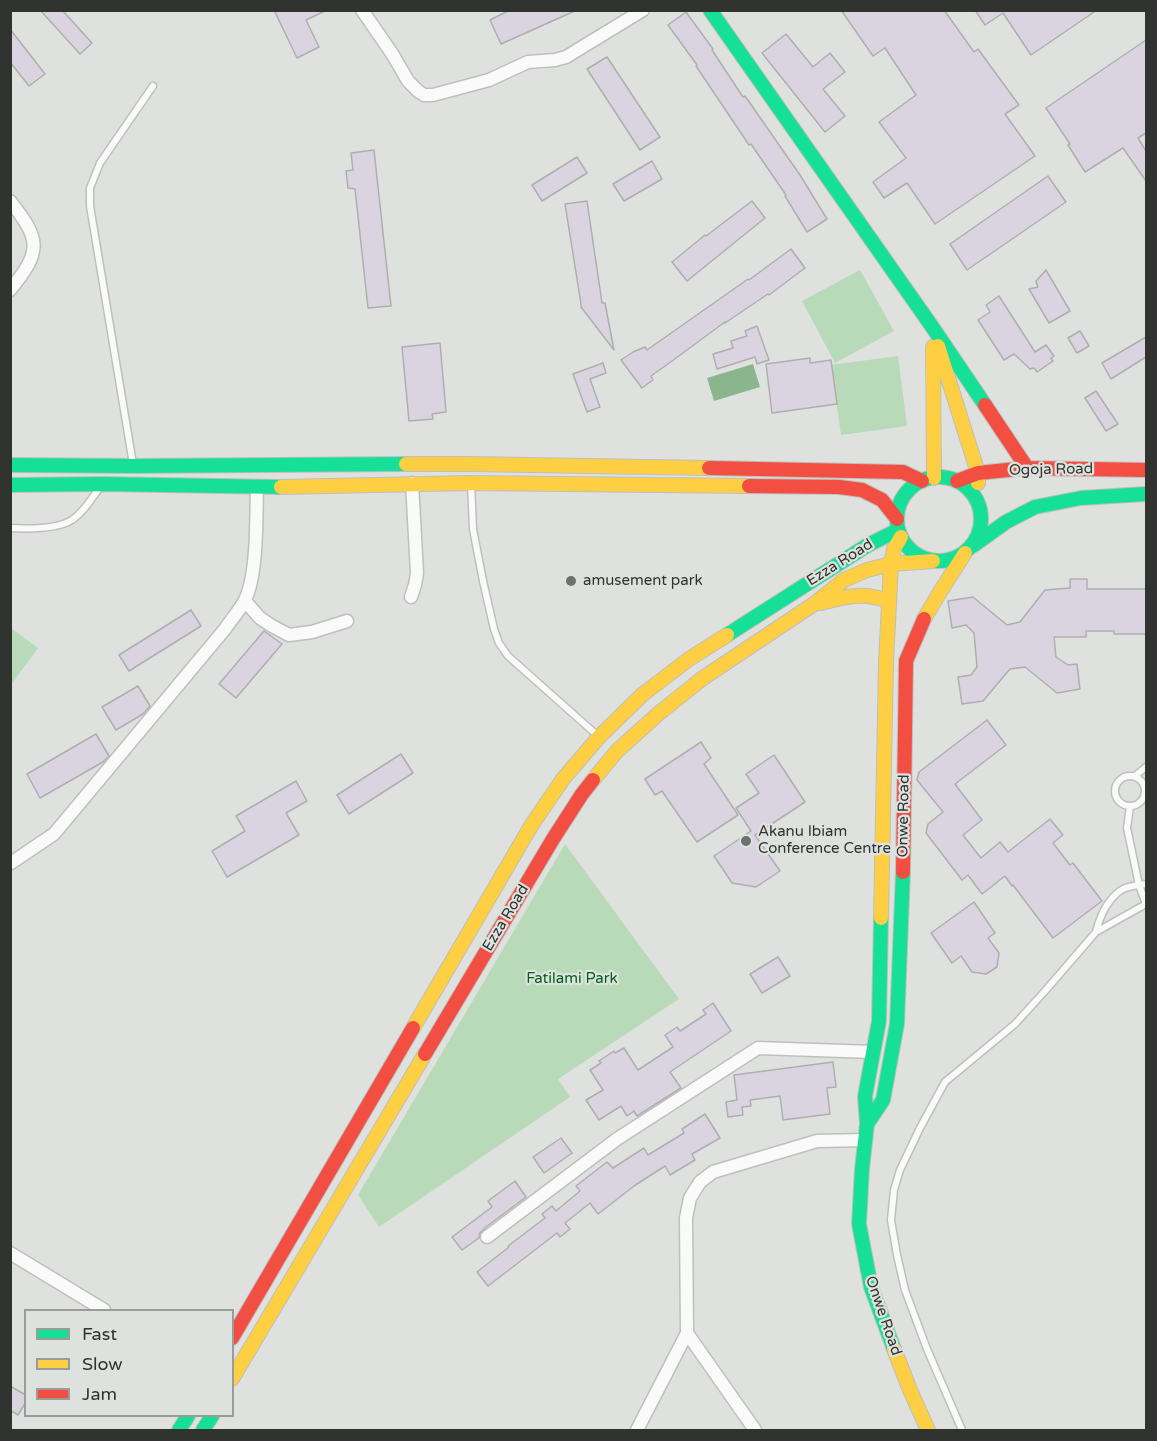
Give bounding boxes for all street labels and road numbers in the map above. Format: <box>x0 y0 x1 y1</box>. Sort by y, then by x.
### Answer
street label: Ogoja Road <box>1009 460 1093 480</box>
street label: Ezza Road <box>804 536 876 590</box>
street label: Onwe Road <box>894 774 914 858</box>
street label: Ezza Road <box>479 881 533 955</box>
street label: Onwe Road <box>861 1274 905 1358</box>

